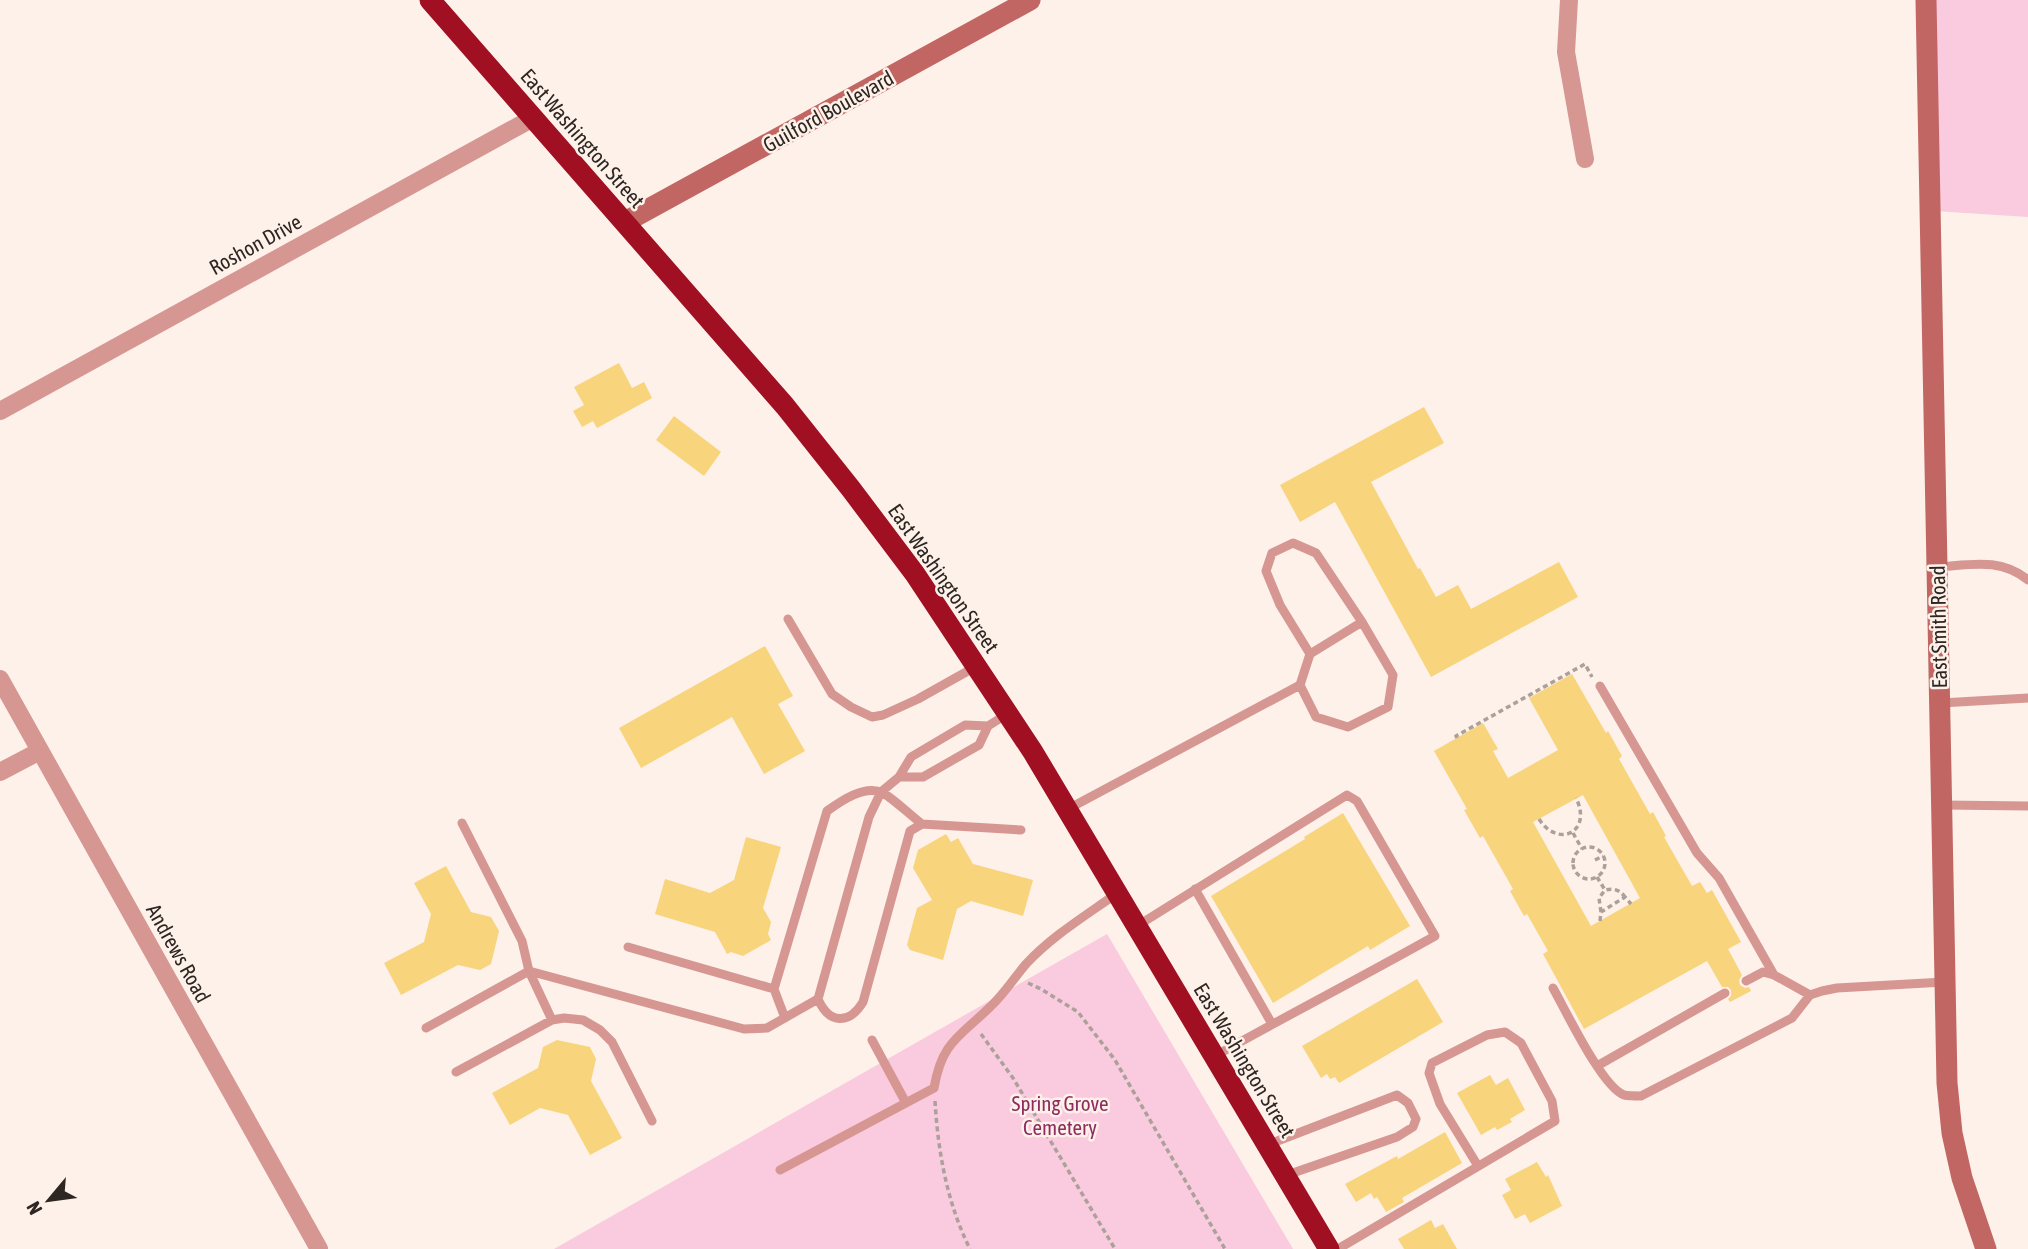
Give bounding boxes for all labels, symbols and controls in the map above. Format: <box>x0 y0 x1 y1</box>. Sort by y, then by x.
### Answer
street label: East Washington Street <box>516 64 650 212</box>
street label: Guilford Boulevard <box>759 65 897 157</box>
street label: Roshon Drive <box>205 209 305 279</box>
street label: East Washington Street <box>884 499 1004 657</box>
street label: East Smith Road <box>1925 565 1951 689</box>
street label: Andrews Road <box>142 900 216 1006</box>
street label: East Washington Street <box>1189 978 1301 1142</box>
park label: Spring Grove Cemetery <box>1012 1091 1108 1139</box>
north arrow <box>14 1165 84 1235</box>
text: N <box>22 1198 46 1218</box>

